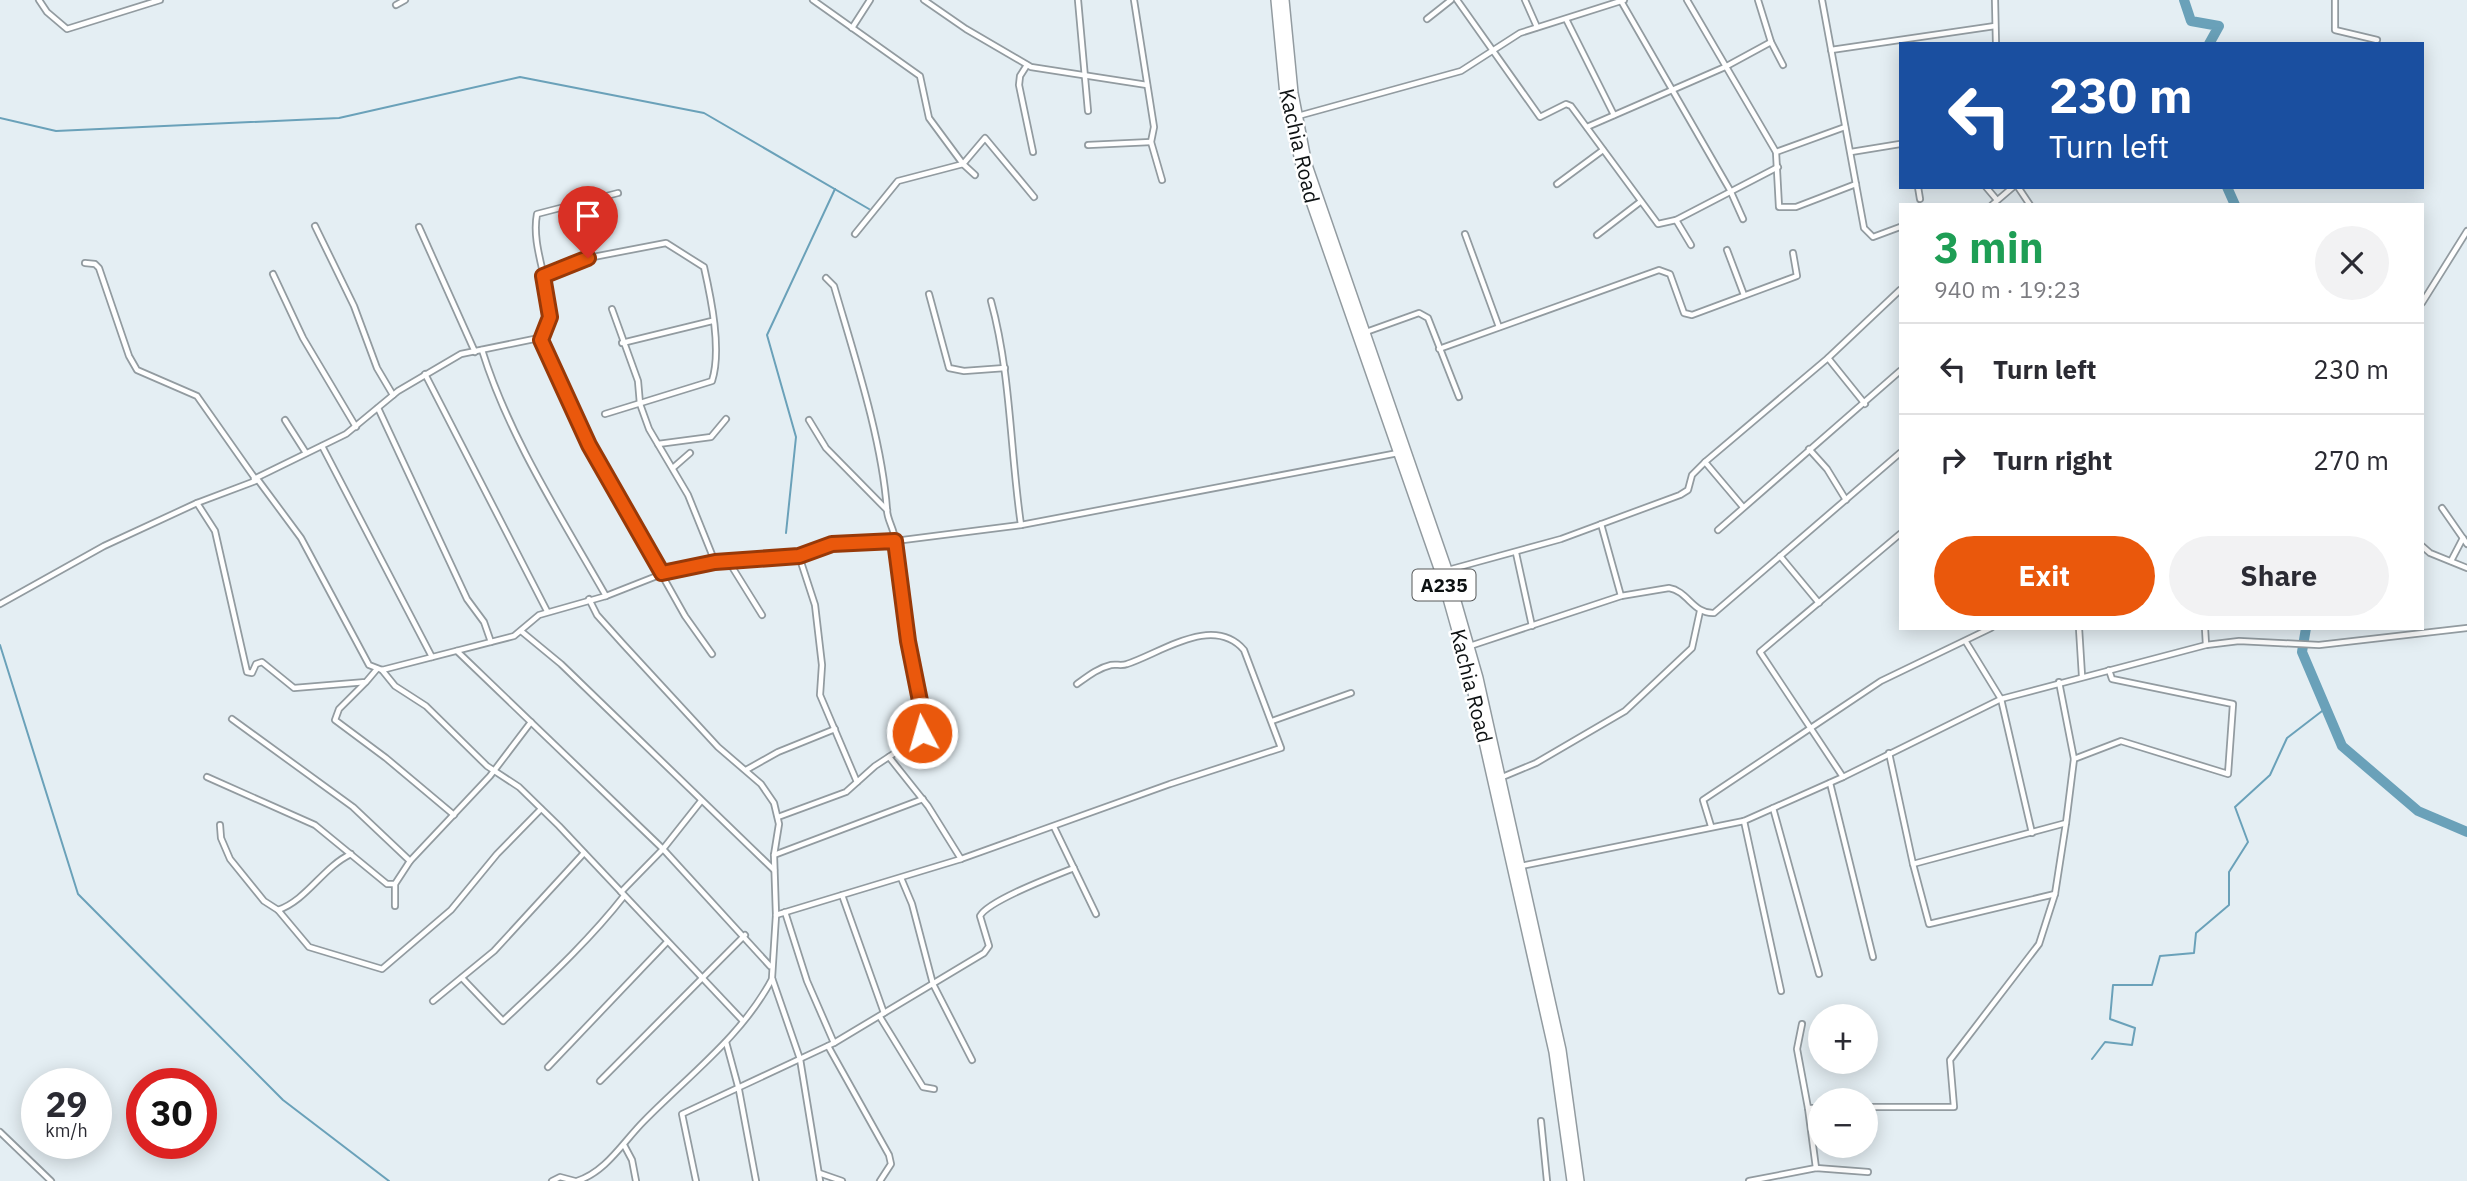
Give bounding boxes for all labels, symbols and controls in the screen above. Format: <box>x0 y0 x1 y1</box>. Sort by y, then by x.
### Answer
text: 230 m <box>2049 63 2193 126</box>
icon: left <box>1934 70 2025 161</box>
street label: Kachia Road <box>1273 86 1327 206</box>
text: Turn left <box>2049 125 2169 167</box>
pin <box>558 186 618 258</box>
icon: arrive <box>569 197 607 235</box>
text: 3 min <box>1934 220 2044 275</box>
button: close <box>2315 226 2389 300</box>
text: 940 m · 19:23 <box>1934 274 2081 304</box>
icon: left <box>1934 350 1972 388</box>
text: Turn left <box>1993 352 2096 386</box>
text: 230 m <box>2313 352 2389 386</box>
icon: right <box>1934 441 1972 479</box>
text: Turn right <box>1993 443 2112 477</box>
text: 270 m <box>2313 443 2389 477</box>
button: Exit <box>1934 536 2155 616</box>
button: Share <box>2169 536 2389 616</box>
road number: A235 <box>1412 570 1476 600</box>
street label: Kachia Road <box>1444 626 1500 746</box>
position arrow <box>885 696 959 770</box>
map controls <box>1808 1004 1878 1158</box>
button: + <box>1808 1004 1878 1074</box>
speed limit sign: 30 <box>126 1068 217 1159</box>
text: 29 <box>45 1081 88 1127</box>
button: − <box>1808 1088 1878 1158</box>
text: km/h <box>45 1119 88 1142</box>

